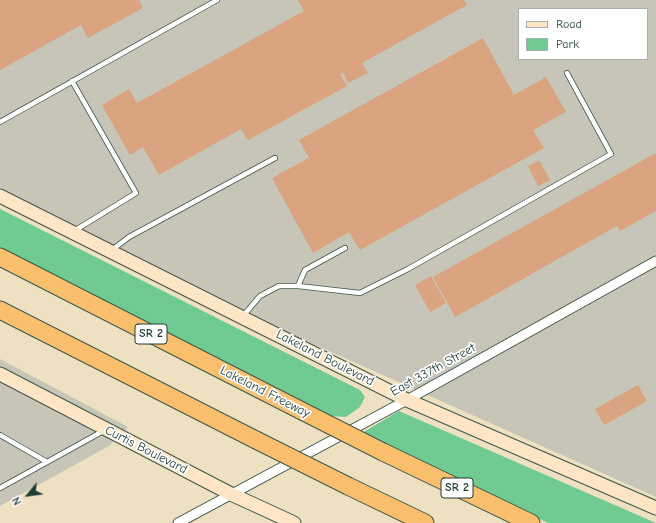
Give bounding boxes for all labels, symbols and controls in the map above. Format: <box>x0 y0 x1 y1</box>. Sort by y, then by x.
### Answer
legend <box>518 8 648 60</box>
text: Road <box>556 17 582 31</box>
text: Park <box>556 37 579 51</box>
road number: SR 2 <box>135 324 167 344</box>
street label: Lakeland Boulevard <box>273 327 377 389</box>
street label: East 337th Street <box>388 340 478 400</box>
street label: Lakeland Freeway <box>217 363 313 421</box>
street label: Curtis Boulevard <box>102 422 190 478</box>
north arrow <box>8 475 48 515</box>
road number: SR 2 <box>441 478 473 498</box>
text: N <box>10 495 24 507</box>

